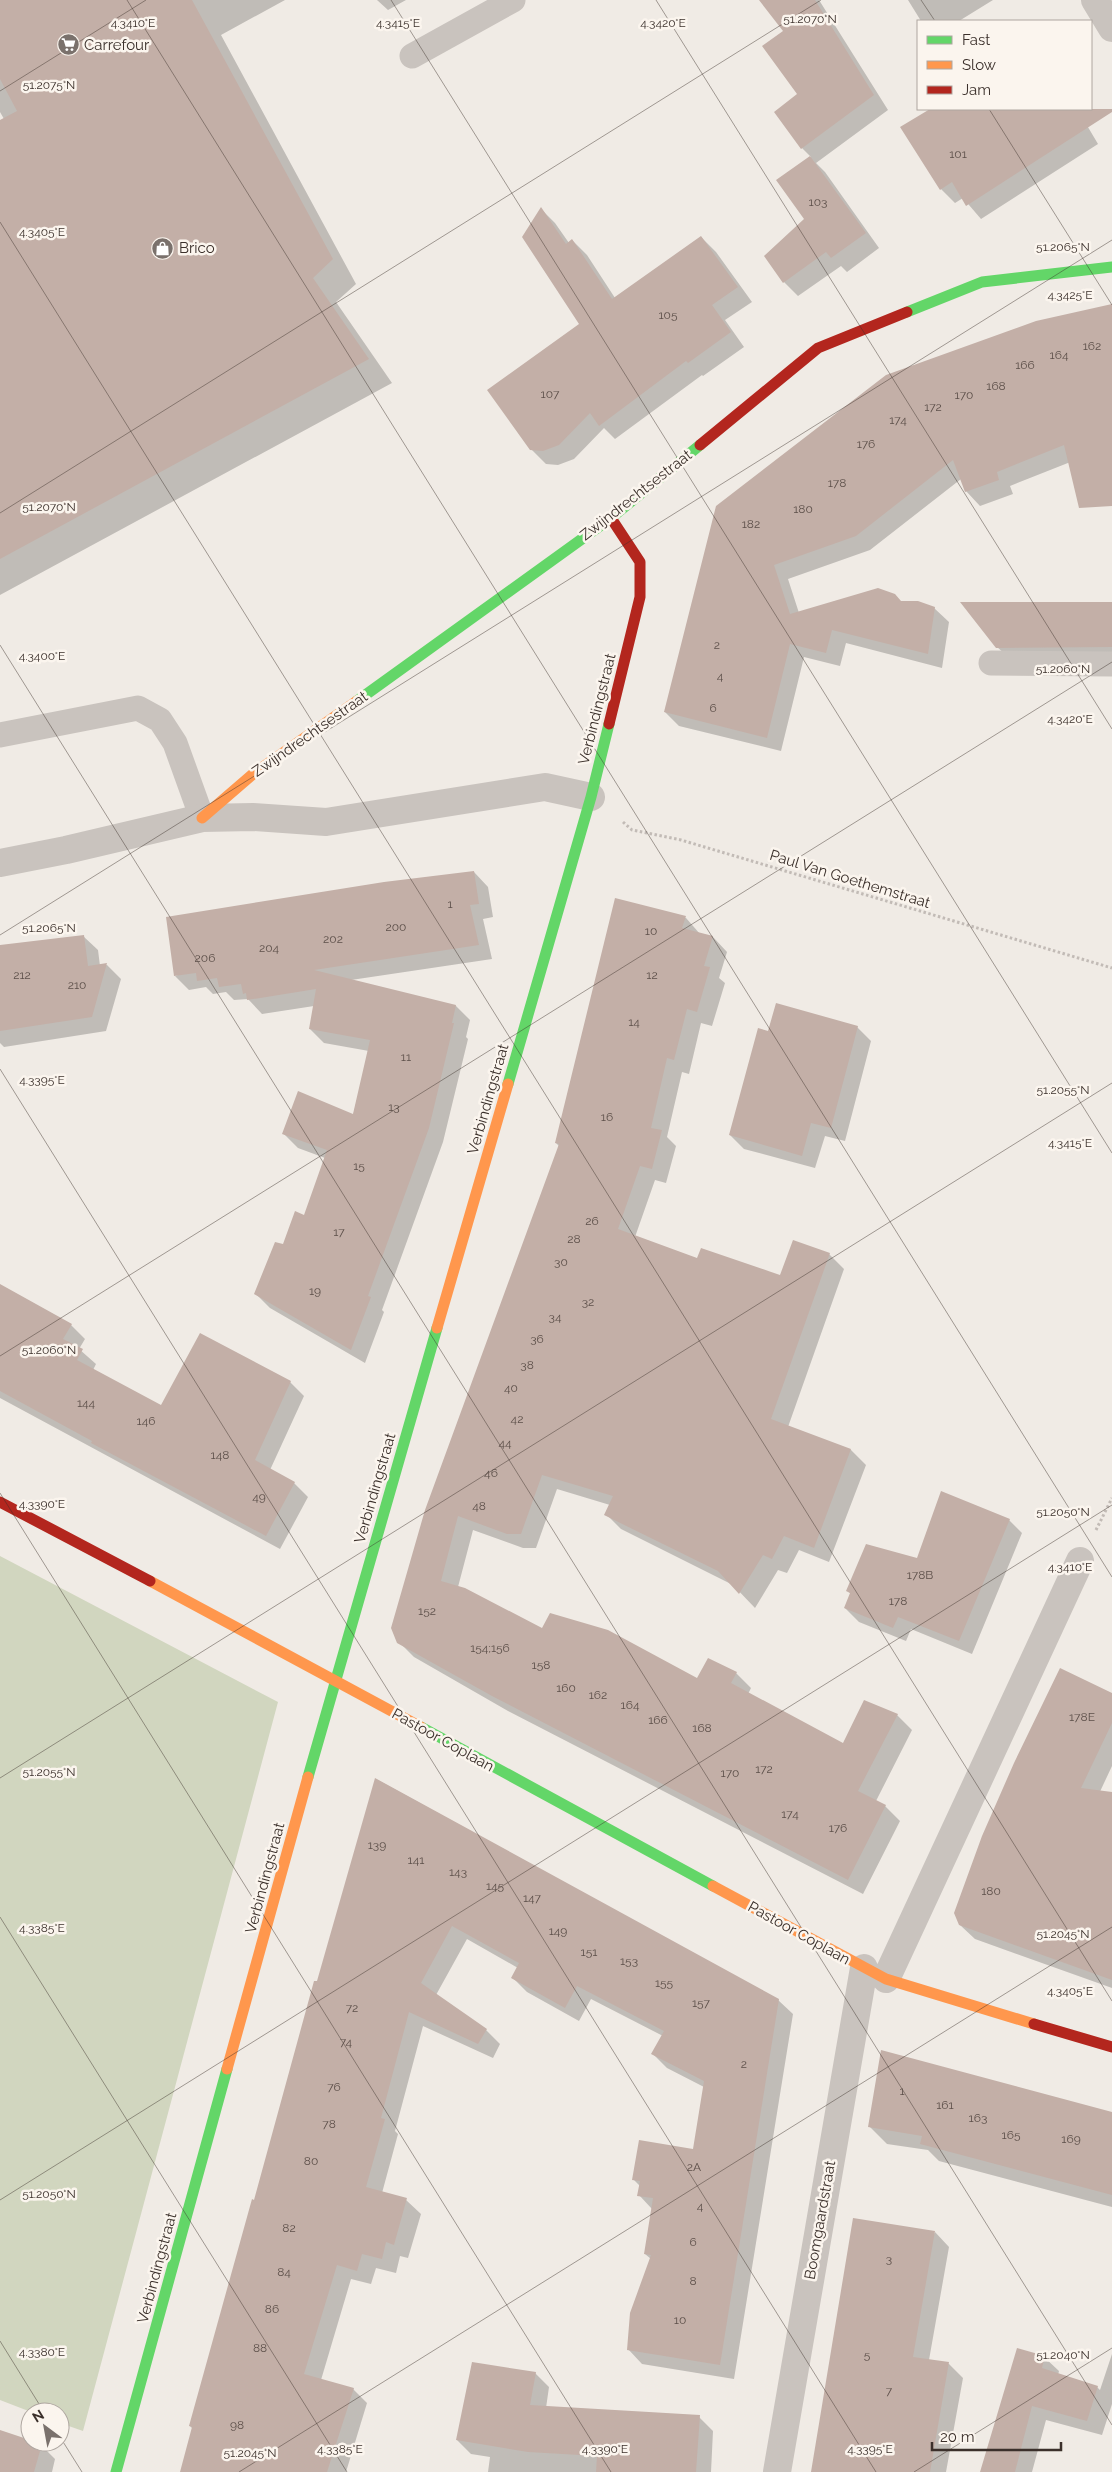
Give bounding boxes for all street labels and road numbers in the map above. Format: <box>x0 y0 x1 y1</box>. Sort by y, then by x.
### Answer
street label: Zwijndrechtsestraat <box>577 446 695 544</box>
street label: Verbindingstraat <box>574 652 620 766</box>
street label: Zwijndrechtsestraat <box>249 687 371 781</box>
street label: Paul Van Goethemstraat <box>768 846 932 912</box>
street label: Verbindingstraat <box>464 1042 512 1156</box>
street label: Verbindingstraat <box>351 1431 399 1545</box>
street label: Pastoor Coplaan <box>389 1705 497 1775</box>
street label: Verbindingstraat <box>242 1821 288 1935</box>
street label: Pastoor Coplaan <box>745 1898 853 1968</box>
street label: Boomgaardstraat <box>801 2159 839 2281</box>
street label: Verbindingstraat <box>134 2211 180 2325</box>

